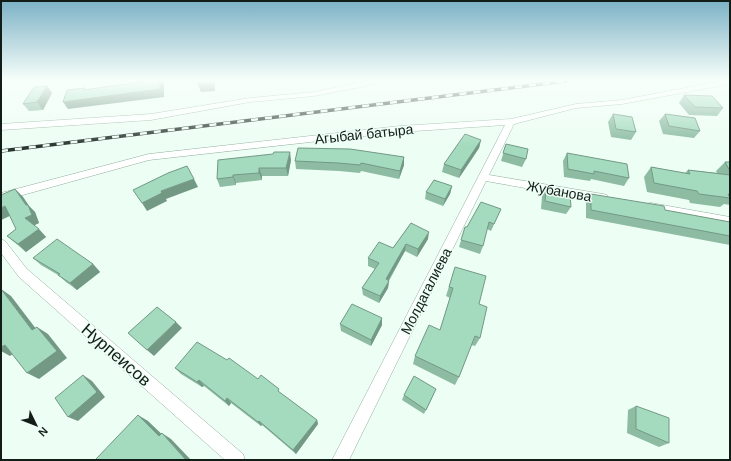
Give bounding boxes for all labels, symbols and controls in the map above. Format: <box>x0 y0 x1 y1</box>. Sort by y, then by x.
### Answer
street label: Агыбай батыра <box>314 121 414 147</box>
street label: Жубанова <box>525 177 593 205</box>
street label: Молдагалиева <box>397 245 455 337</box>
street label: Нурпеисов <box>78 320 154 390</box>
north arrow <box>16 405 56 445</box>
text: N <box>36 425 50 439</box>

